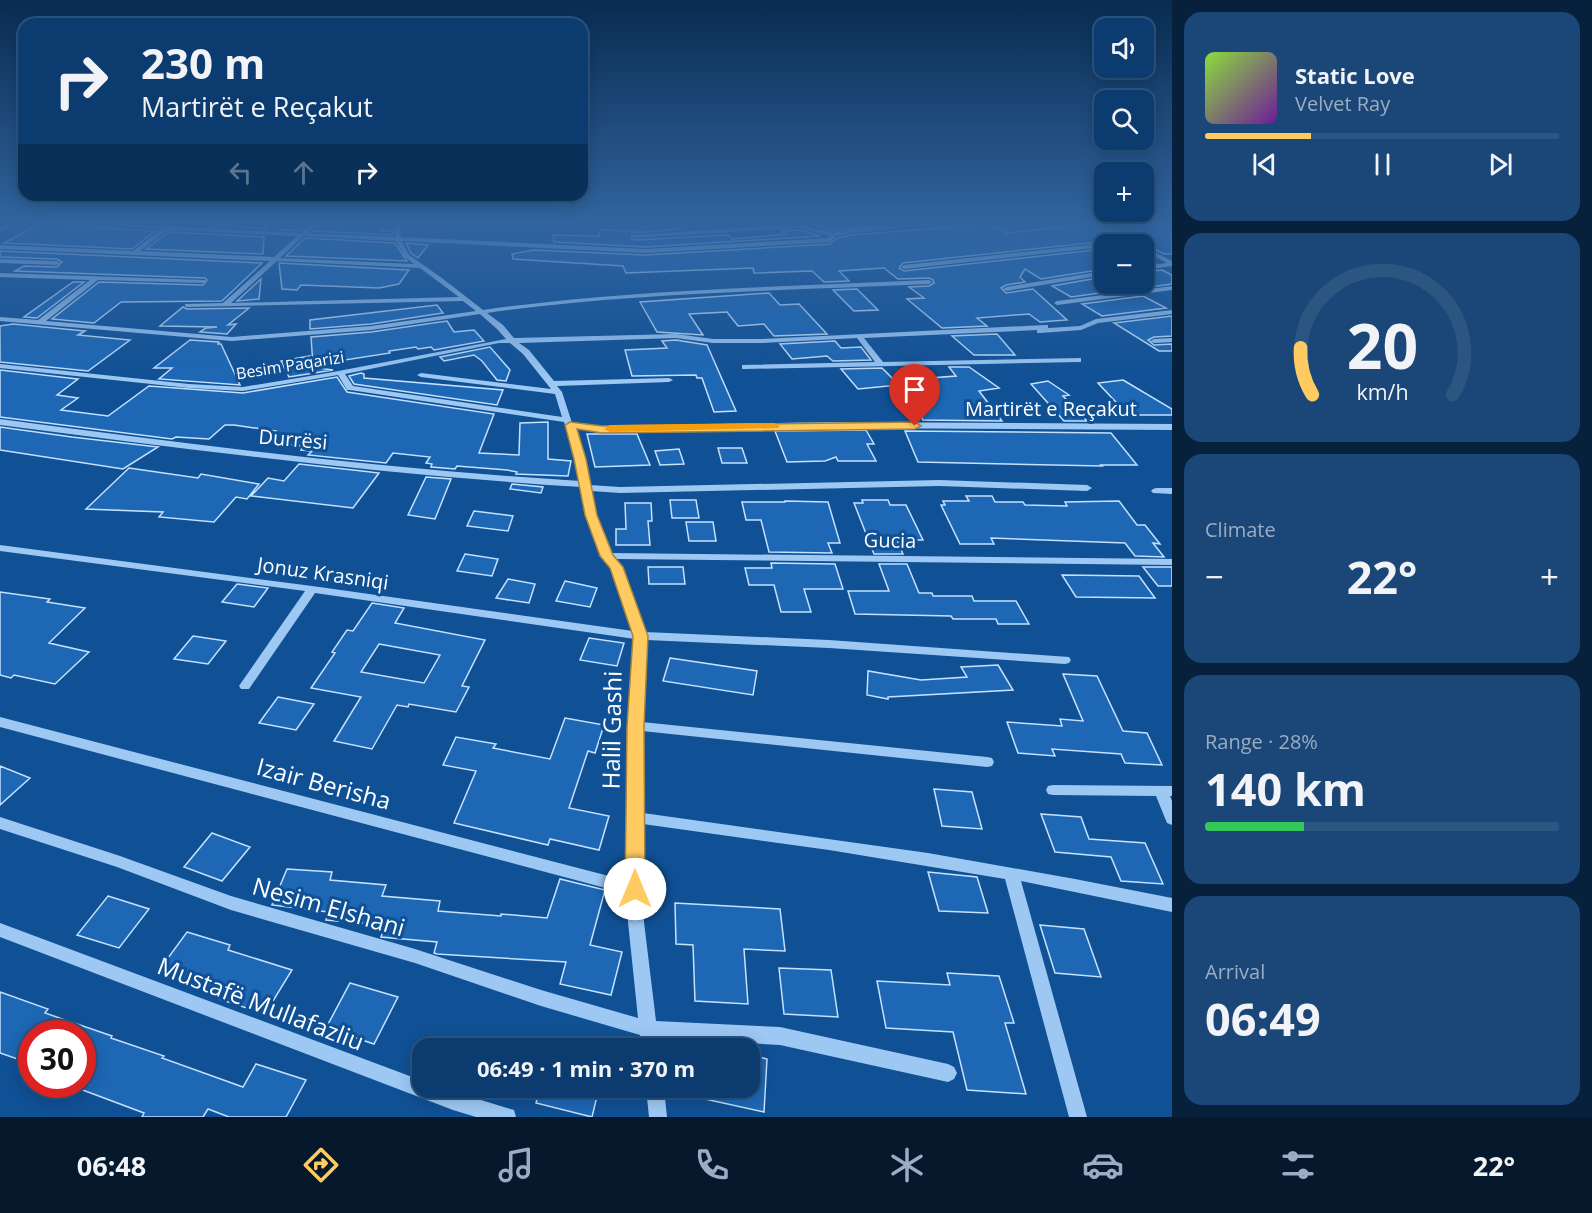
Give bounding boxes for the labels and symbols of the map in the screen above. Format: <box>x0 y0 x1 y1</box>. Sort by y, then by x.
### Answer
street label: Besim Paqarizi <box>234 346 346 384</box>
pin <box>889 364 940 426</box>
street label: Martirët e Reçakut <box>965 395 1137 422</box>
street label: Durrësi <box>257 423 329 455</box>
street label: Gucia <box>863 526 917 554</box>
street label: Jonuz Krasniqi <box>254 550 390 596</box>
street label: Halil Gashi <box>593 670 629 790</box>
street label: Izair Berisha <box>253 749 395 817</box>
position arrow <box>603 857 667 921</box>
street label: Nesim Elshani <box>249 868 409 944</box>
street label: Mustafë Mullafazliu <box>153 948 369 1058</box>
speed limit sign: 30 <box>18 1020 96 1098</box>

